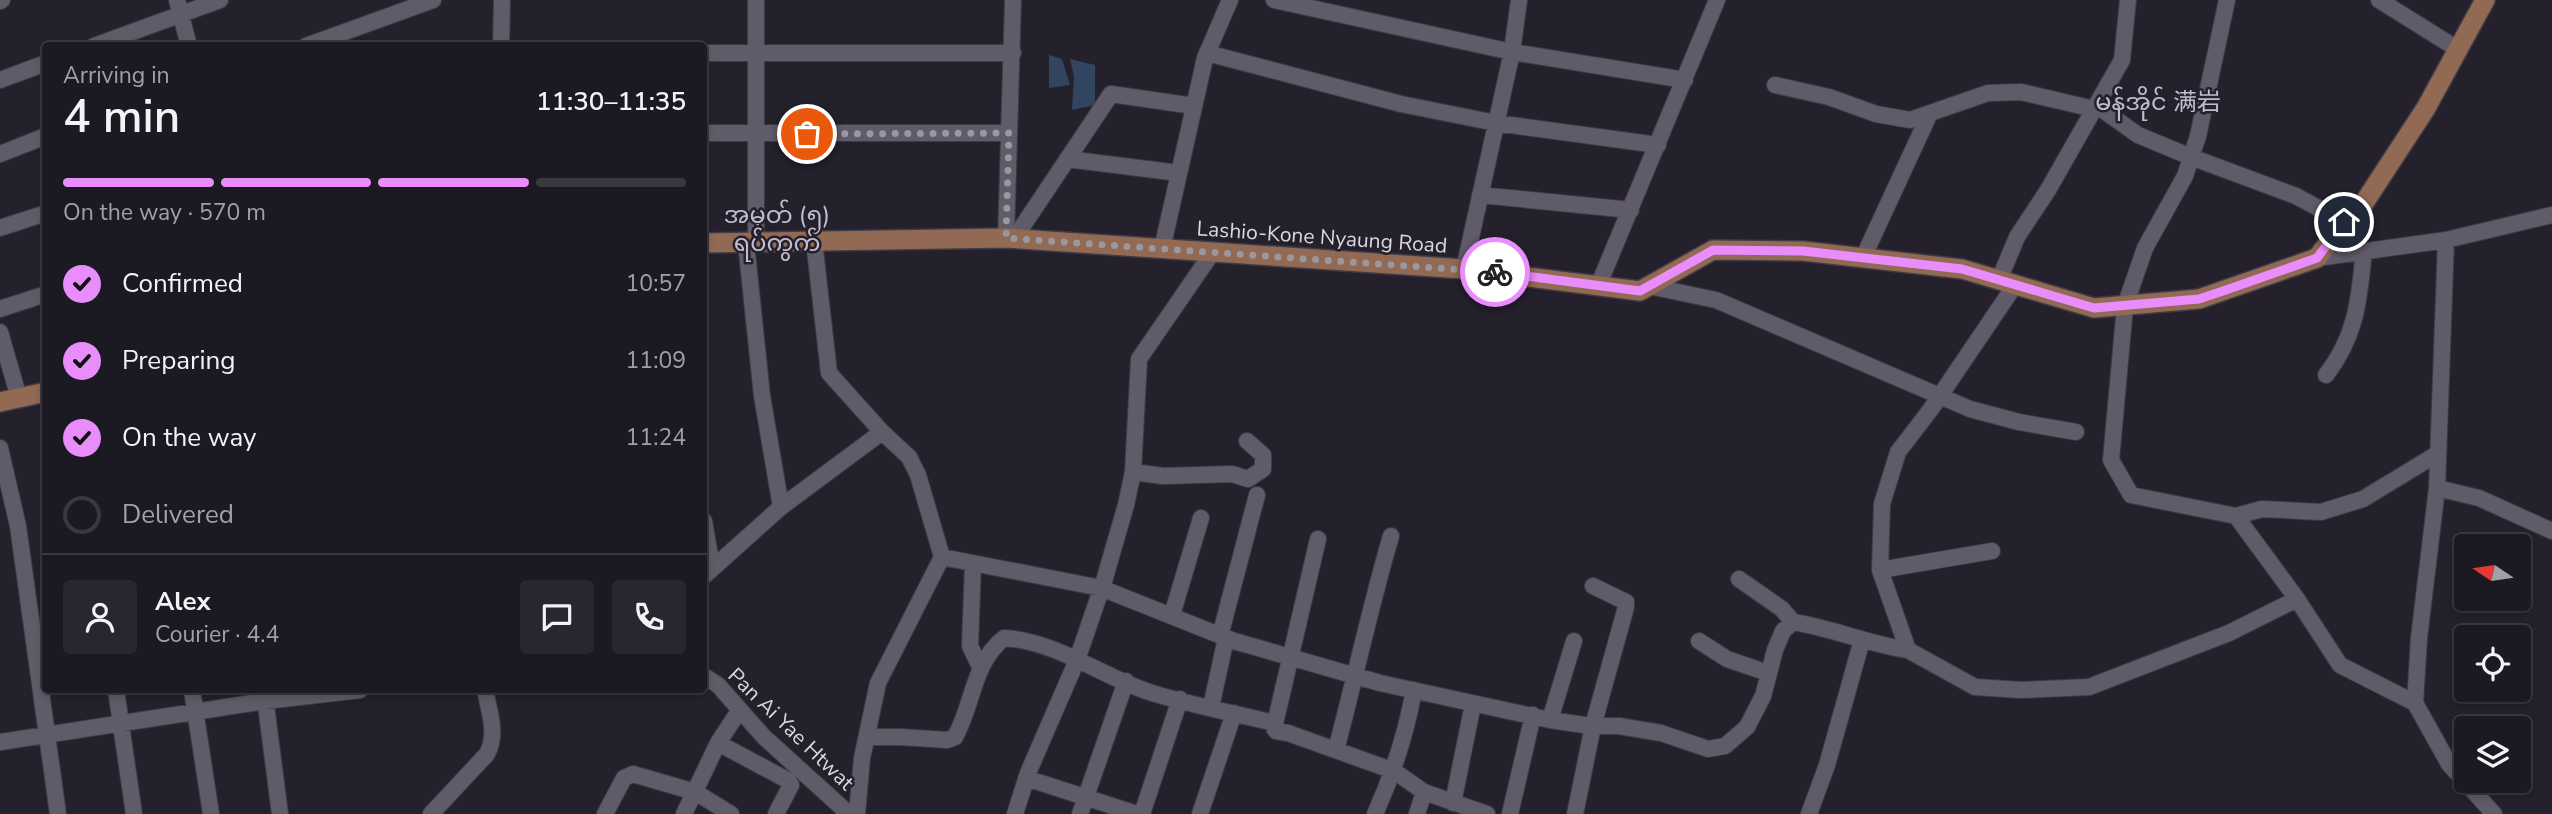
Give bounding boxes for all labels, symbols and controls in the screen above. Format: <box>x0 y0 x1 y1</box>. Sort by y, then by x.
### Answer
text: Arriving in <box>63 60 170 91</box>
text: 11:30–11:35 <box>536 84 686 119</box>
text: 4 min <box>63 85 180 148</box>
district label: မန်အိုင် 满岩 <box>2095 86 2221 121</box>
pin <box>777 104 837 164</box>
icon: bag <box>788 115 826 153</box>
pin <box>2314 192 2374 252</box>
text: On the way · 570 m <box>63 197 266 228</box>
district label: အမှတ် (၅) ရပ်ကွက် <box>724 199 830 262</box>
icon: home <box>2325 203 2363 241</box>
street label: Lashio-Kone Nyaung Road <box>1196 214 1448 260</box>
courier <box>1460 237 1530 307</box>
icon: bike <box>1476 253 1514 291</box>
icon: check <box>63 265 101 303</box>
text: Confirmed <box>122 266 243 301</box>
text: 10:57 <box>626 268 686 299</box>
icon: check <box>63 342 101 380</box>
text: Preparing <box>122 343 235 378</box>
text: 11:09 <box>626 345 686 376</box>
icon: check <box>63 419 101 457</box>
text: On the way <box>122 420 256 455</box>
text: 11:24 <box>626 422 686 453</box>
text: Delivered <box>122 497 234 532</box>
north arrow <box>2454 534 2530 611</box>
map controls <box>2454 534 2531 793</box>
button: person <box>63 580 137 654</box>
button: chat <box>520 580 594 654</box>
button: phone <box>612 580 686 654</box>
text: Alex <box>155 584 211 619</box>
text: Courier · 4.4 <box>155 619 279 650</box>
button: locate <box>2454 625 2531 702</box>
street label: Pan Ai Yae Htwat <box>722 662 860 797</box>
button: layers <box>2454 716 2531 793</box>

